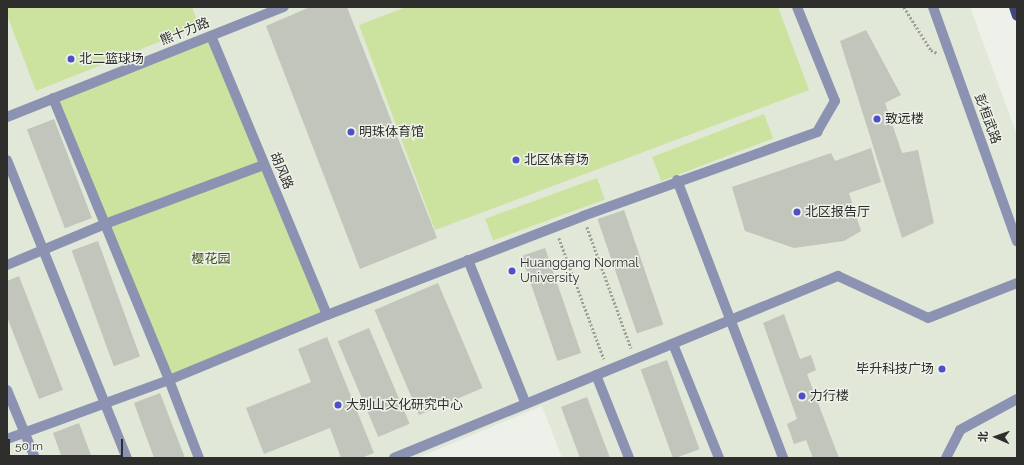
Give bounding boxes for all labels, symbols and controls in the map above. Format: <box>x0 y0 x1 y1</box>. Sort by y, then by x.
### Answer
street label: 熊十力路 <box>158 15 212 49</box>
place label: 北二篮球场 <box>79 51 144 67</box>
marker: 北二篮球场 <box>66 54 76 64</box>
street label: 彭桓武路 <box>971 92 1003 146</box>
place label: 致远楼 <box>885 111 924 127</box>
marker: 致远楼 <box>872 114 882 124</box>
place label: 明珠体育馆 <box>359 124 424 140</box>
marker: 明珠体育馆 <box>346 127 356 137</box>
street label: 胡风路 <box>266 150 296 192</box>
place label: 北区体育场 <box>524 152 589 168</box>
marker: 北区体育场 <box>511 155 521 165</box>
place label: 北区报告厅 <box>805 204 870 220</box>
marker: 北区报告厅 <box>792 207 802 217</box>
park label: 樱花园 <box>192 251 230 267</box>
place label: Huanggang Normal University <box>520 256 639 287</box>
marker: Huanggang Normal University <box>507 266 517 276</box>
place label: 毕升科技广场 <box>856 361 934 377</box>
marker: 毕升科技广场 <box>937 364 947 374</box>
place label: 力行楼 <box>810 388 849 404</box>
marker: 力行楼 <box>797 391 807 401</box>
place label: 大别山文化研究中心 <box>346 397 463 413</box>
marker: 大别山文化研究中心 <box>333 400 343 410</box>
north arrow <box>976 417 1016 457</box>
scale bar <box>10 431 125 457</box>
text: 北 <box>977 431 990 442</box>
text: 50 m <box>15 439 43 453</box>

